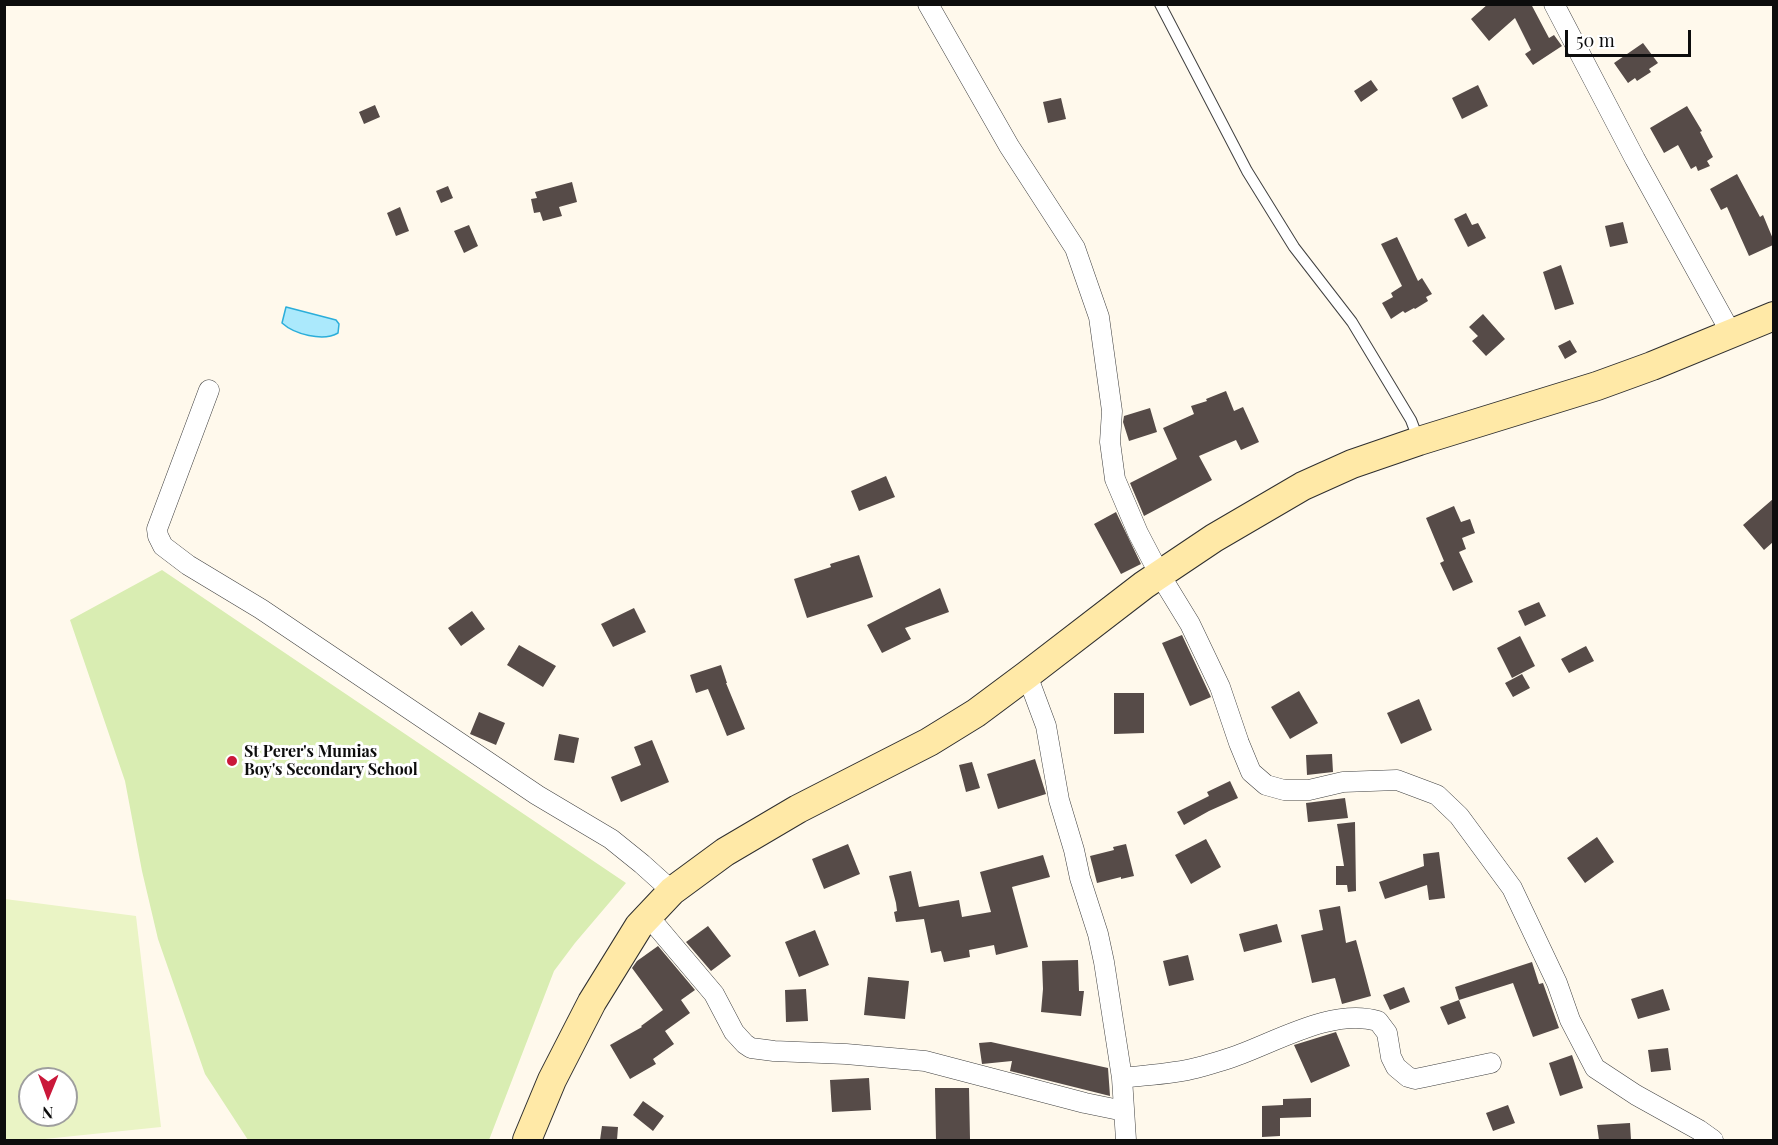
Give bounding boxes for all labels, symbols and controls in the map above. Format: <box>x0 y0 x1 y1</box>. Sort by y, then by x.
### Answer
scale bar <box>1568 18 1694 56</box>
text: 50 m <box>1576 28 1615 52</box>
place label: St Perer's Mumias Boy's Secondary School <box>244 742 418 780</box>
marker: St Perer's Mumias Boy's Secondary School <box>225 754 239 768</box>
north arrow <box>18 1067 78 1127</box>
text: N <box>42 1103 54 1124</box>

